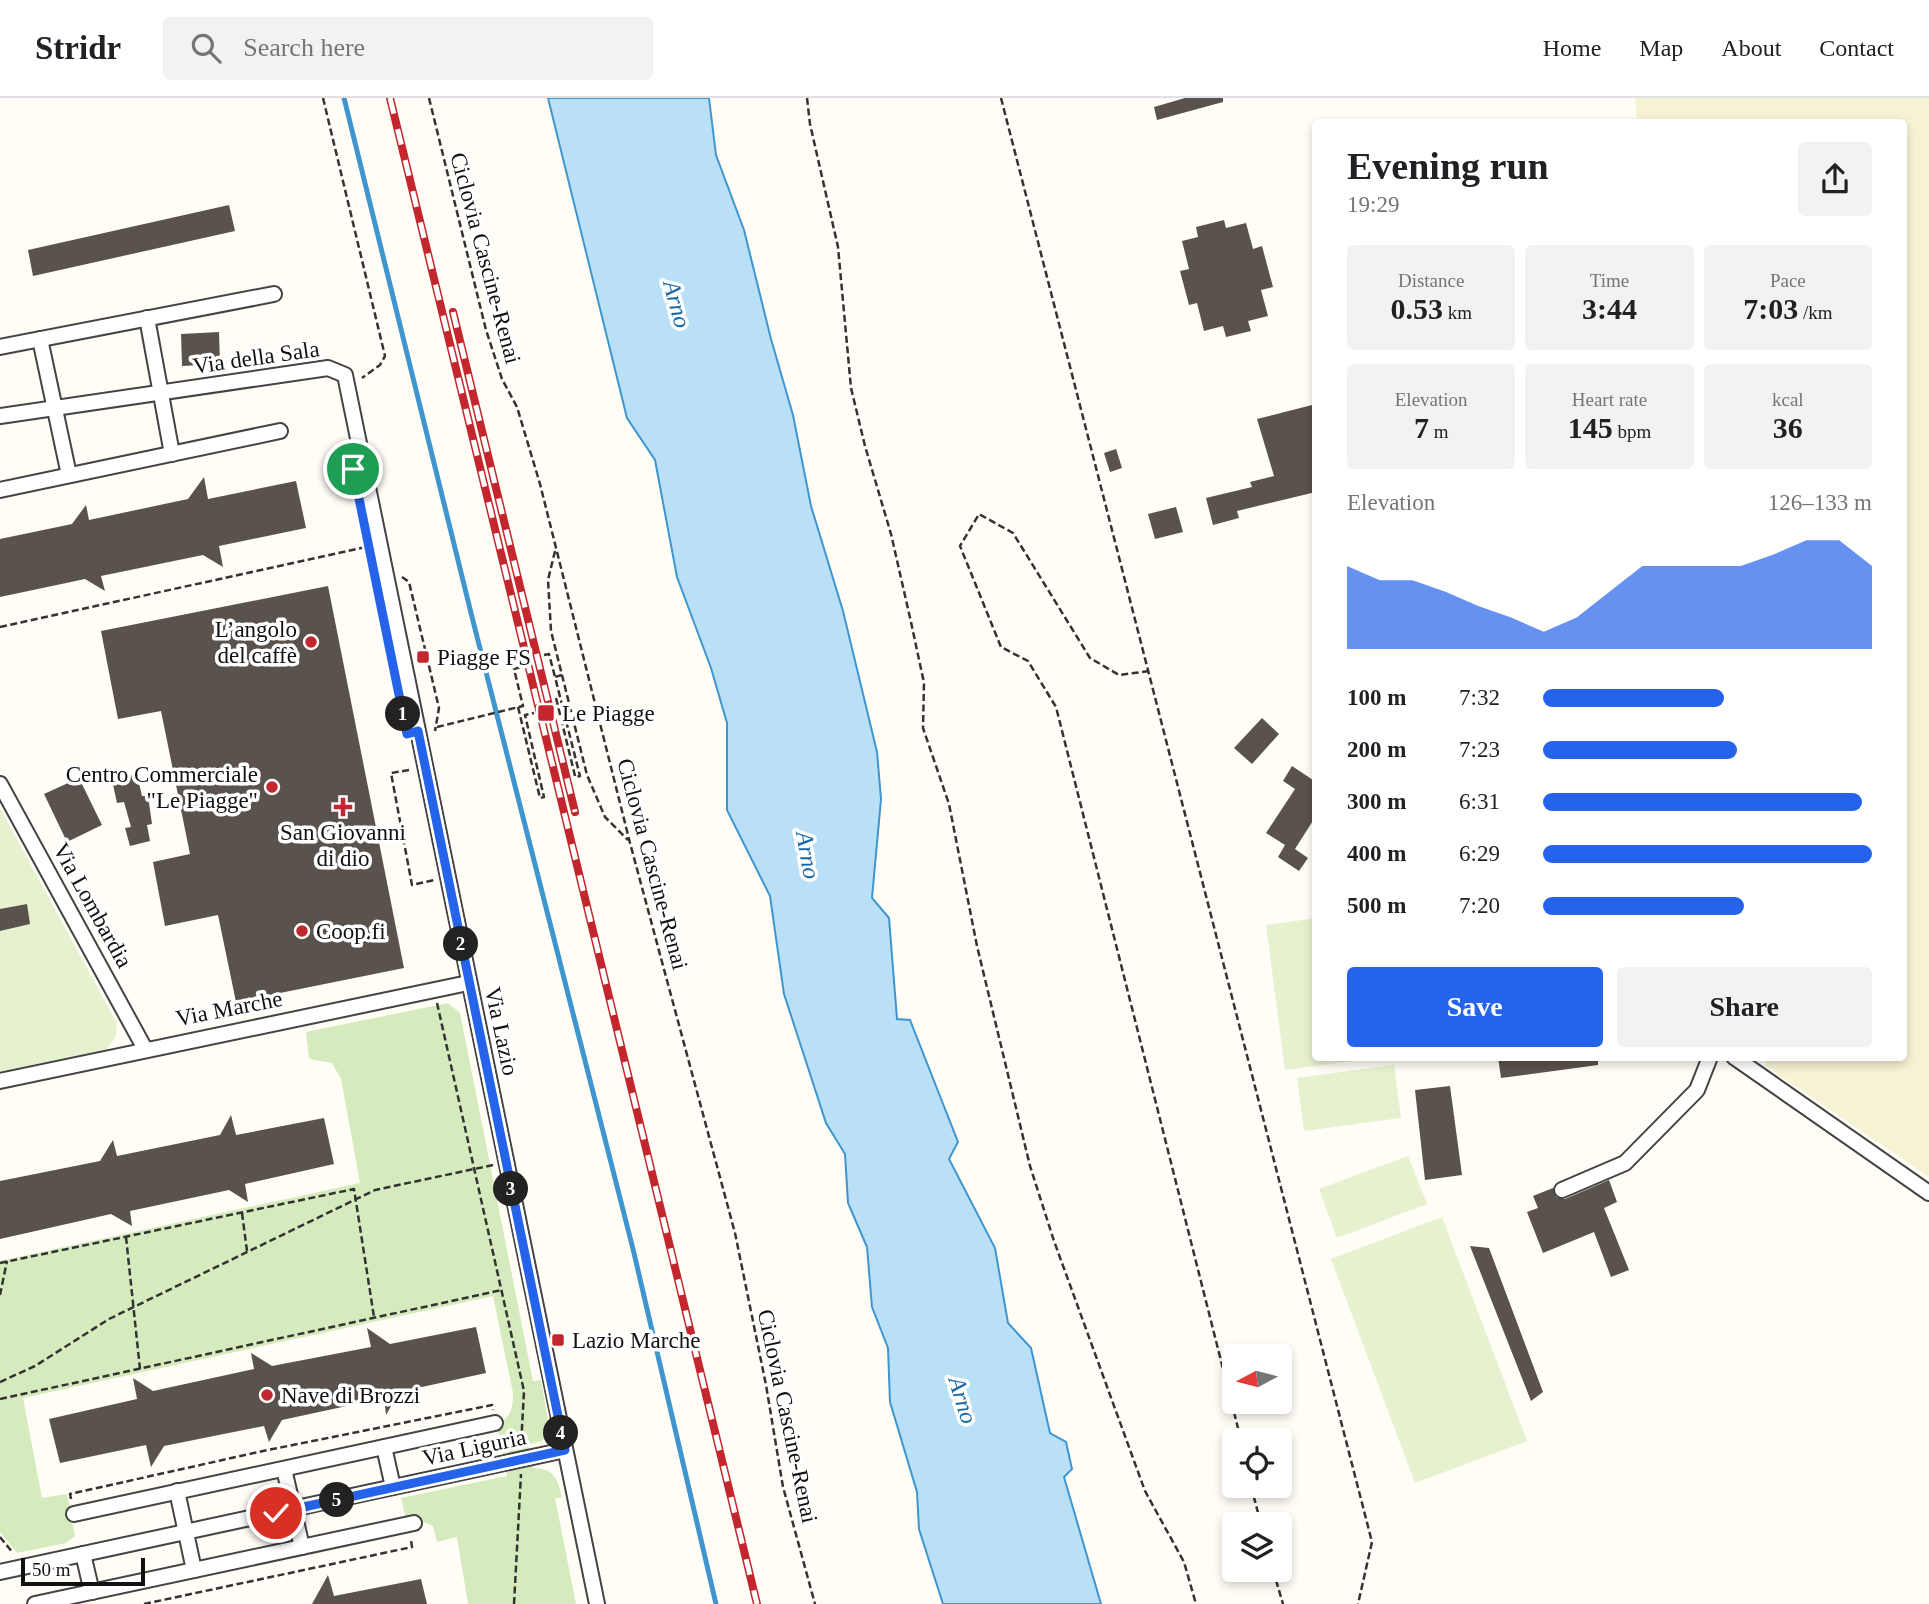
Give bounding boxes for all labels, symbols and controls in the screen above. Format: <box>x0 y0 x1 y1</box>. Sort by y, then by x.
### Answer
search box <box>163 17 653 80</box>
icon: search <box>187 29 225 67</box>
text: Stridr <box>35 30 121 66</box>
text: Search here <box>243 33 365 62</box>
text: Home <box>1543 35 1601 61</box>
text: Map <box>1639 35 1683 61</box>
text: About <box>1721 35 1781 61</box>
text: Contact <box>1819 35 1894 61</box>
button: share <box>1798 142 1872 216</box>
text: Evening run <box>1347 145 1549 187</box>
street label: Ciclovia Cascine-Renai <box>445 150 526 367</box>
text: 19:29 <box>1347 192 1399 217</box>
text: Distance <box>1398 270 1464 291</box>
text: Time <box>1590 270 1629 291</box>
text: Pace <box>1770 270 1806 291</box>
water label: Arno <box>658 276 696 331</box>
text: 0.53 <box>1390 292 1443 325</box>
text: 3:44 <box>1582 292 1637 325</box>
text: 7:03 <box>1743 292 1798 325</box>
text: km <box>1443 302 1472 323</box>
text: /km <box>1798 302 1832 323</box>
street label: Via della Sala <box>191 336 321 379</box>
text: Elevation <box>1395 389 1468 410</box>
text: Heart rate <box>1572 389 1647 410</box>
text: kcal <box>1772 389 1804 410</box>
text: 7 <box>1414 411 1429 444</box>
text: 145 <box>1568 411 1613 444</box>
text: 36 <box>1773 411 1803 444</box>
text: m <box>1429 421 1448 442</box>
text: bpm <box>1613 421 1651 442</box>
pin <box>323 439 383 499</box>
icon: arrive <box>334 450 372 488</box>
text: Elevation <box>1347 490 1435 515</box>
text: 126–133 m <box>1768 490 1872 515</box>
place label: L’angolo del caffè <box>215 617 297 668</box>
marker: L’angolo del caffè <box>303 634 319 650</box>
place label: Piagge FS <box>437 645 531 670</box>
marker: Piagge FS <box>415 649 431 665</box>
text: 100 m <box>1347 685 1406 710</box>
text: 7:32 <box>1459 685 1500 710</box>
pin: 1 <box>386 696 420 732</box>
place label: Le Piagge <box>562 701 655 726</box>
text: 1 <box>398 703 407 724</box>
marker: Le Piagge <box>536 703 556 723</box>
text: 200 m <box>1347 737 1406 762</box>
text: 7:23 <box>1459 737 1500 762</box>
street label: Ciclovia Cascine-Renai <box>612 756 693 973</box>
place label: Centro Commerciale "Le Piagge" <box>66 762 258 813</box>
marker: Centro Commerciale "Le Piagge" <box>264 779 280 795</box>
text: 300 m <box>1347 789 1406 814</box>
text: 6:31 <box>1459 789 1500 814</box>
marker: San Giovanni di dio <box>335 799 351 815</box>
place label: San Giovanni di dio <box>280 820 406 871</box>
water label: Arno <box>791 827 825 881</box>
street label: Via Lombardia <box>48 839 137 972</box>
text: 400 m <box>1347 841 1406 866</box>
text: 6:29 <box>1459 841 1500 866</box>
text: 500 m <box>1347 893 1406 918</box>
text: 7:20 <box>1459 893 1500 918</box>
place label: Coop.fi <box>316 919 386 944</box>
marker: Coop.fi <box>294 923 310 939</box>
pin: 2 <box>444 926 478 962</box>
text: 2 <box>456 933 465 954</box>
button: Save <box>1347 967 1603 1047</box>
button: Share <box>1617 967 1872 1047</box>
street label: Via Lazio <box>480 985 523 1078</box>
street label: Via Marche <box>174 986 284 1031</box>
pin: 3 <box>494 1172 528 1206</box>
text: 3 <box>506 1178 515 1199</box>
street label: Ciclovia Cascine-Renai <box>753 1307 822 1525</box>
place label: Lazio Marche <box>572 1328 700 1353</box>
marker: Lazio Marche <box>550 1332 566 1348</box>
north arrow <box>1222 1344 1292 1414</box>
map controls <box>1222 1344 1292 1582</box>
water label: Arno <box>943 1371 982 1427</box>
place label: Nave di Brozzi <box>281 1383 420 1408</box>
marker: Nave di Brozzi <box>259 1387 275 1403</box>
pin: 4 <box>544 1416 578 1450</box>
text: 4 <box>556 1422 565 1443</box>
street label: Via Liguria <box>420 1424 528 1471</box>
button: locate <box>1222 1428 1292 1498</box>
pin: 5 <box>320 1482 354 1518</box>
pin <box>246 1483 306 1543</box>
text: 5 <box>332 1489 341 1510</box>
icon: check <box>257 1494 295 1532</box>
button: layers <box>1222 1512 1292 1582</box>
scale bar <box>21 1555 145 1587</box>
text: 50 m <box>32 1559 71 1580</box>

